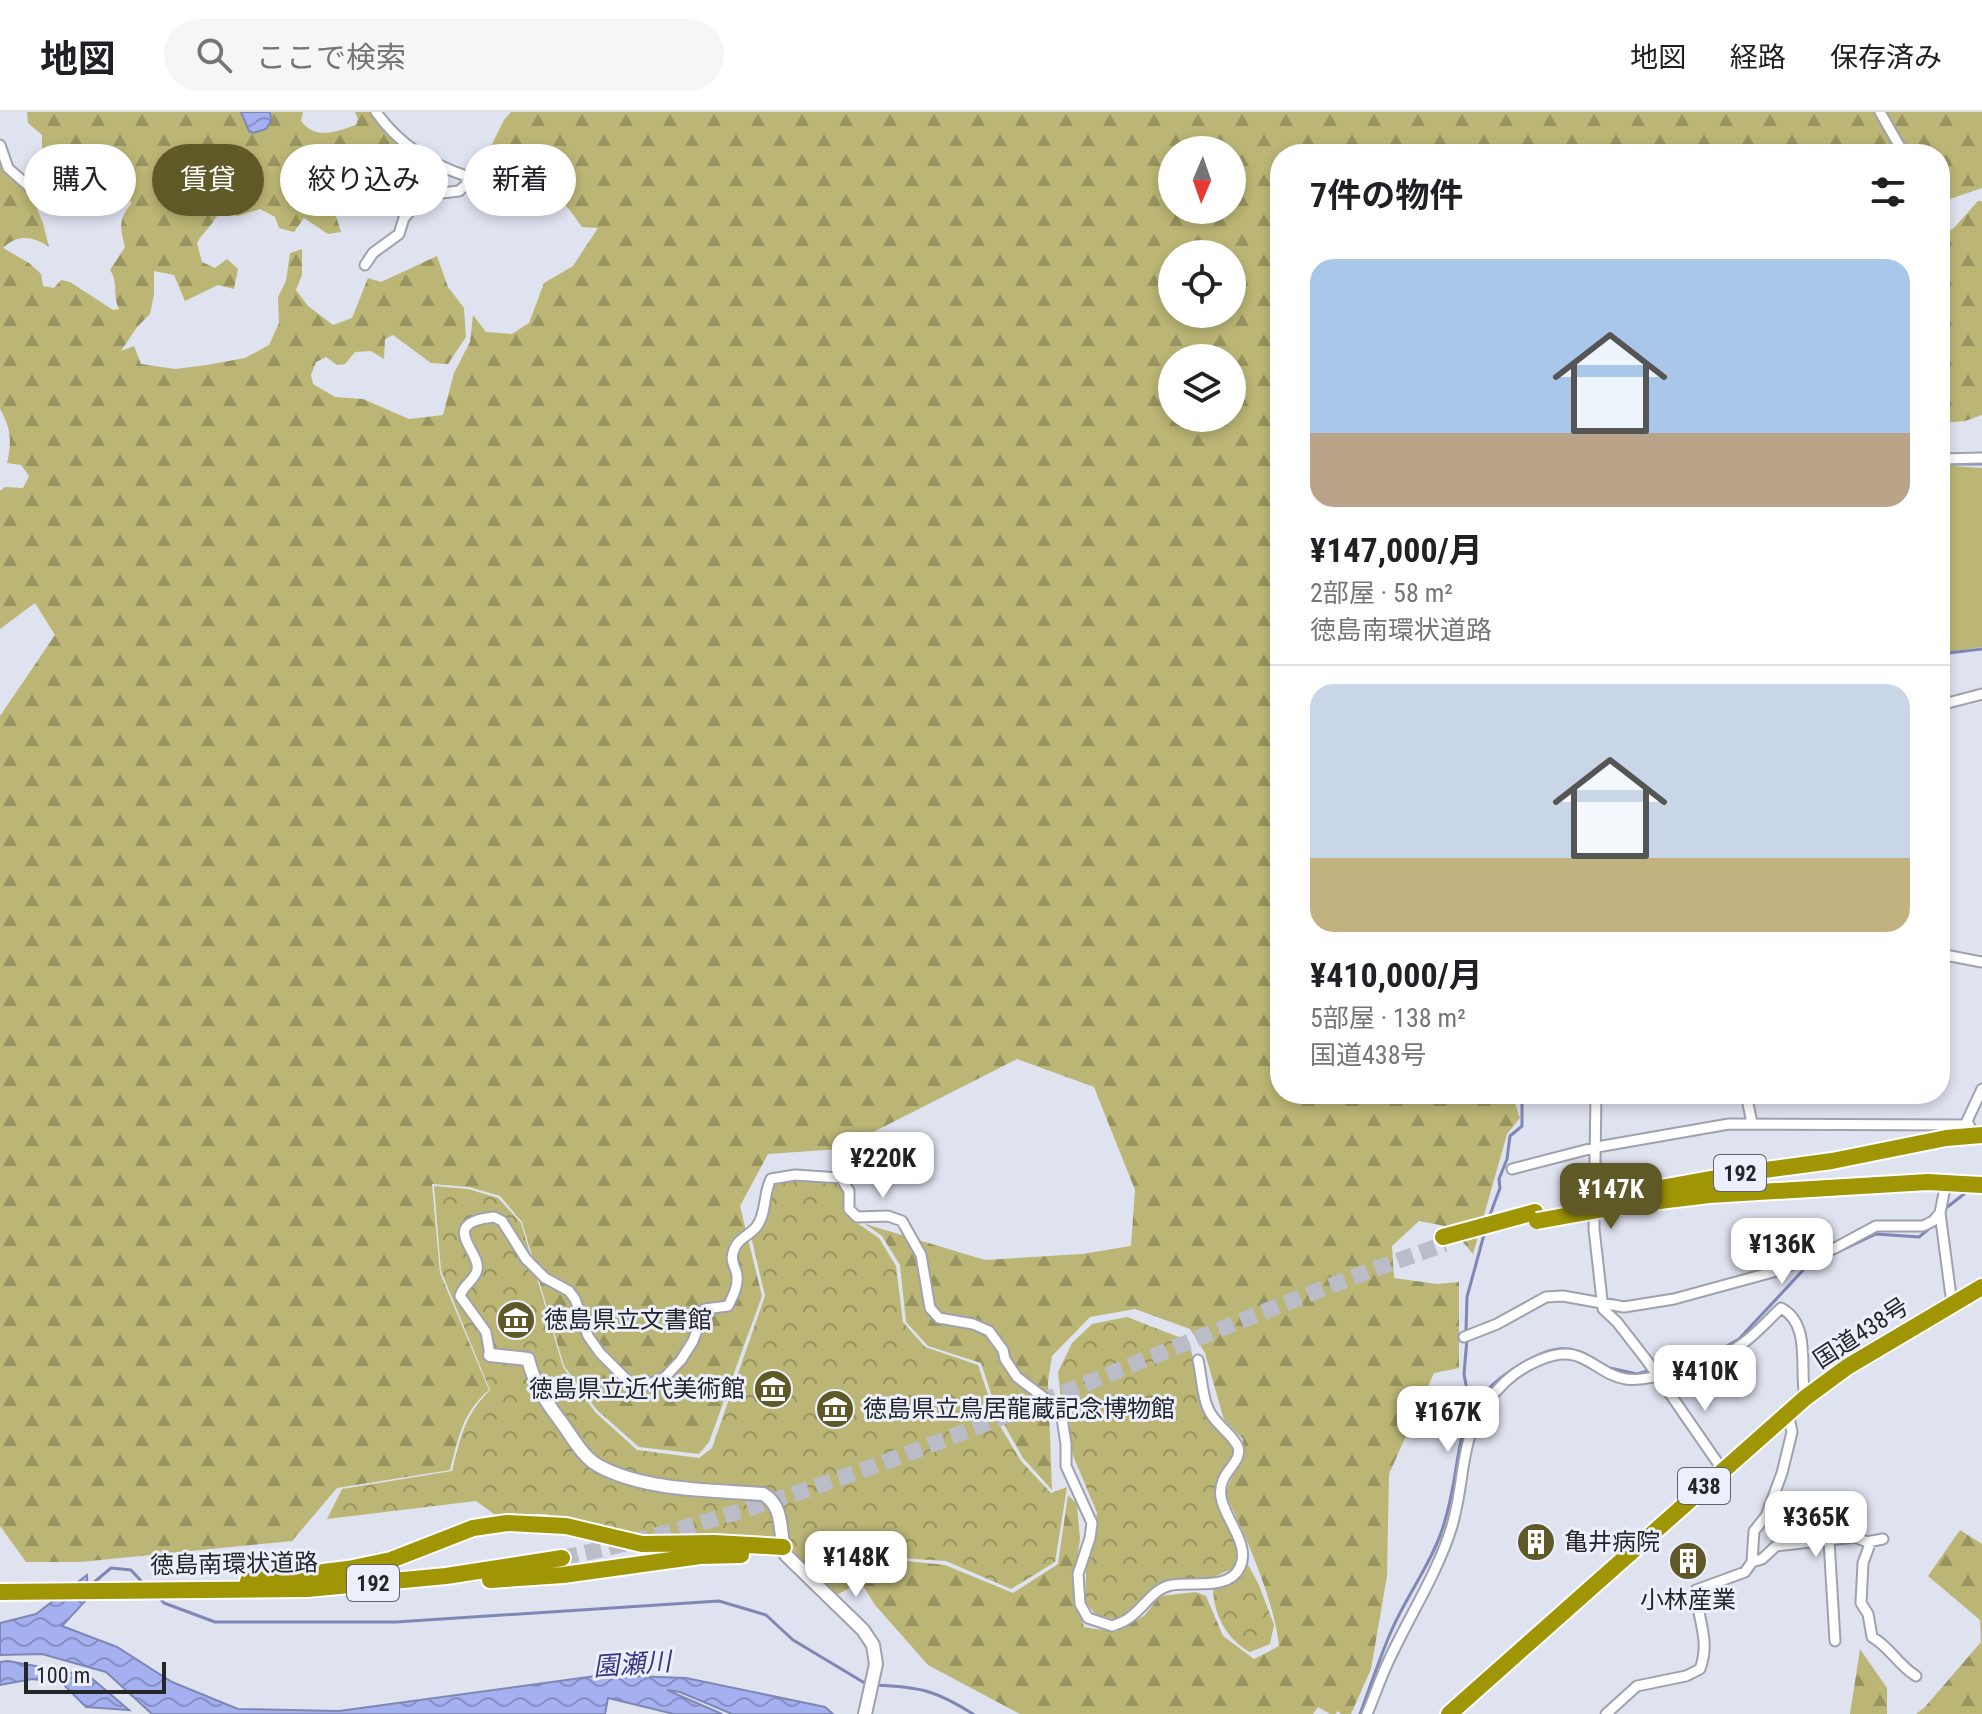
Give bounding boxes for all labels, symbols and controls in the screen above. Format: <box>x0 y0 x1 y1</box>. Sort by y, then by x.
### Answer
search box <box>164 19 724 91</box>
icon: search <box>192 33 236 77</box>
text: 地図 <box>40 37 116 81</box>
text: ここで検索 <box>256 40 406 75</box>
text: 地図 <box>1630 41 1686 74</box>
text: 経路 <box>1730 41 1786 74</box>
text: 保存済み <box>1830 41 1942 74</box>
north arrow <box>1158 136 1246 224</box>
map controls <box>1158 136 1246 432</box>
chip: 購入 <box>24 144 136 216</box>
chip: 賃貸 <box>152 144 264 216</box>
chip: 絞り込み <box>280 144 448 216</box>
chip: 新着 <box>464 144 576 216</box>
icon: filters <box>1866 170 1910 214</box>
text: 7件の物件 <box>1310 175 1463 215</box>
button: locate <box>1158 240 1246 328</box>
icon: home <box>1538 311 1682 455</box>
button: layers <box>1158 344 1246 432</box>
text: ¥147,000/月 <box>1310 530 1483 570</box>
text: 2部屋 · 58 m² <box>1310 578 1453 608</box>
text: 徳島南環状道路 <box>1310 615 1492 645</box>
icon: home <box>1538 736 1682 880</box>
text: ¥410,000/月 <box>1310 955 1483 995</box>
text: 5部屋 · 138 m² <box>1310 1003 1466 1033</box>
text: 国道438号 <box>1310 1040 1427 1070</box>
pin: ¥220K <box>827 1132 939 1200</box>
text: ¥220K <box>850 1143 916 1173</box>
road number: 192 <box>1714 1155 1766 1191</box>
pin: ¥147K <box>1555 1163 1667 1231</box>
text: ¥147K <box>1578 1174 1644 1204</box>
pin: ¥136K <box>1726 1218 1838 1286</box>
text: ¥136K <box>1749 1229 1815 1259</box>
street label: 国道438号 <box>1808 1292 1914 1374</box>
museum icon: 徳島県立文書館 <box>495 1299 537 1341</box>
place label: 徳島県立文書館 <box>544 1306 712 1334</box>
pin: ¥410K <box>1649 1345 1761 1413</box>
text: ¥410K <box>1672 1356 1738 1386</box>
museum icon: 徳島県立近代美術館 <box>752 1368 794 1410</box>
place label: 徳島県立近代美術館 <box>529 1375 745 1403</box>
pin: ¥167K <box>1392 1386 1504 1454</box>
museum icon: 徳島県立鳥居龍蔵記念博物館 <box>814 1388 856 1430</box>
place label: 徳島県立鳥居龍蔵記念博物館 <box>863 1395 1175 1423</box>
text: ¥167K <box>1415 1397 1481 1427</box>
road number: 438 <box>1678 1468 1730 1504</box>
pin: ¥365K <box>1760 1491 1872 1559</box>
text: ¥365K <box>1783 1502 1849 1532</box>
building icon: 亀井病院 <box>1515 1521 1557 1563</box>
place label: 亀井病院 <box>1564 1528 1660 1556</box>
pin: ¥148K <box>800 1531 912 1599</box>
building icon: 小林産業 <box>1667 1540 1709 1582</box>
text: ¥148K <box>823 1542 889 1572</box>
street label: 徳島南環状道路 <box>150 1549 318 1579</box>
road number: 192 <box>347 1565 399 1601</box>
place label: 小林産業 <box>1640 1586 1736 1614</box>
water label: 園瀬川 <box>592 1646 675 1682</box>
scale bar <box>24 1658 166 1694</box>
text: 100 m <box>36 1663 90 1688</box>

